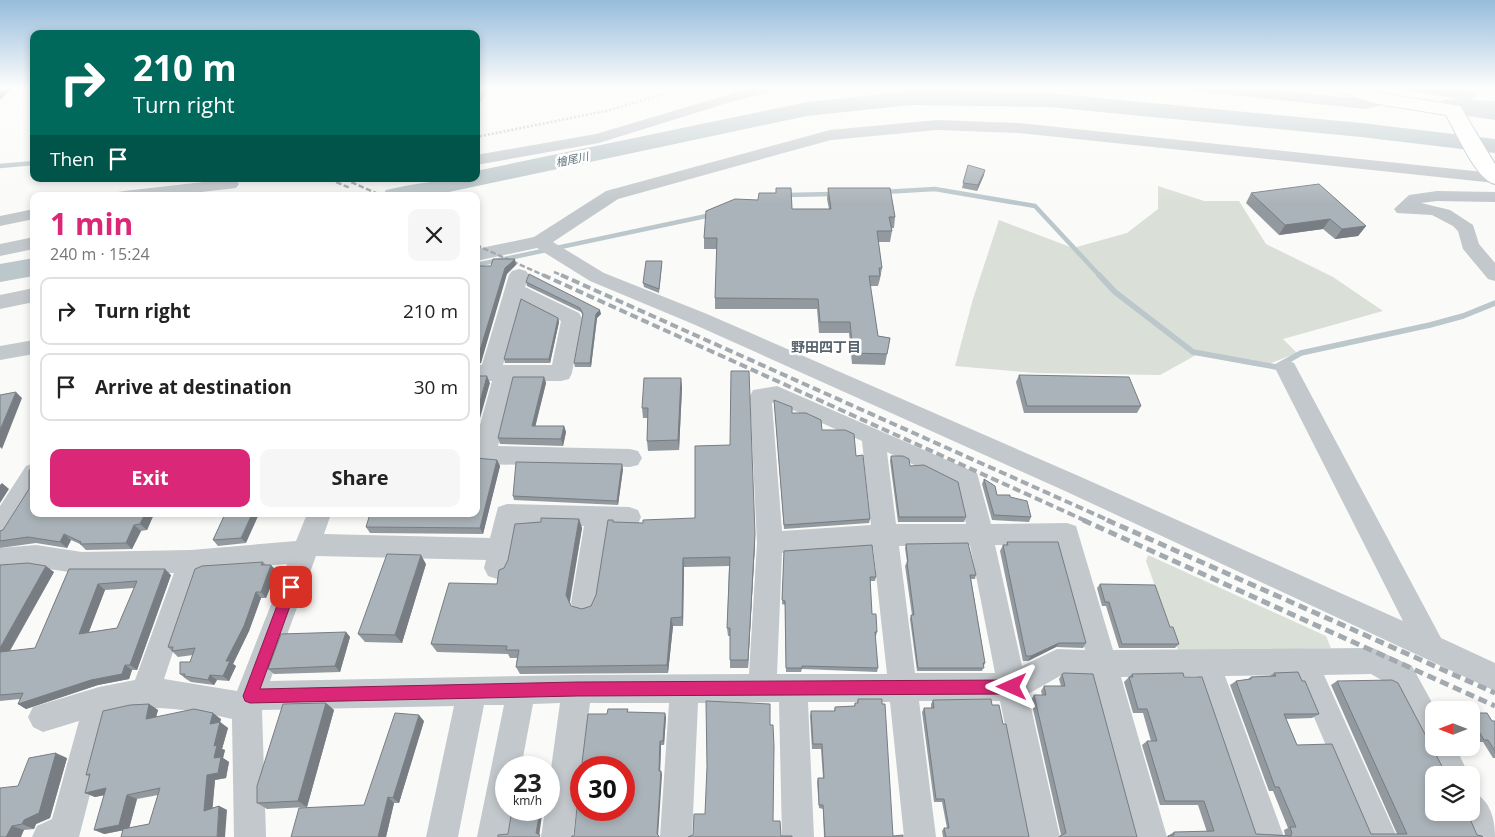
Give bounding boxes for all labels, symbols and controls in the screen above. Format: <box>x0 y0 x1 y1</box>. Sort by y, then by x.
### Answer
text: 210 m <box>133 44 237 91</box>
icon: right <box>50 50 115 115</box>
text: Turn right <box>133 89 235 119</box>
icon: arrive <box>104 145 132 173</box>
text: Then <box>50 146 94 172</box>
water label: 檜尾川 <box>554 148 591 170</box>
text: 1 min <box>50 203 133 244</box>
button: close <box>408 209 460 261</box>
text: 240 m · 15:24 <box>50 243 150 265</box>
icon: right <box>52 297 80 325</box>
text: Turn right <box>95 298 190 324</box>
text: 210 m <box>403 298 458 324</box>
district label: 野田四丁目 <box>791 337 861 356</box>
icon: arrive <box>52 373 80 401</box>
text: Arrive at destination <box>95 374 292 400</box>
text: 30 m <box>414 374 458 400</box>
button: Exit <box>50 449 250 507</box>
button: Share <box>260 449 460 507</box>
pin <box>270 566 312 608</box>
icon: arrive <box>277 573 305 601</box>
position arrow <box>985 660 1037 712</box>
north arrow <box>1425 701 1480 756</box>
map controls <box>1425 701 1480 821</box>
speed limit sign: 30 <box>570 756 635 821</box>
text: 23 <box>513 765 542 799</box>
button: layers <box>1425 766 1480 821</box>
text: km/h <box>513 792 542 809</box>

